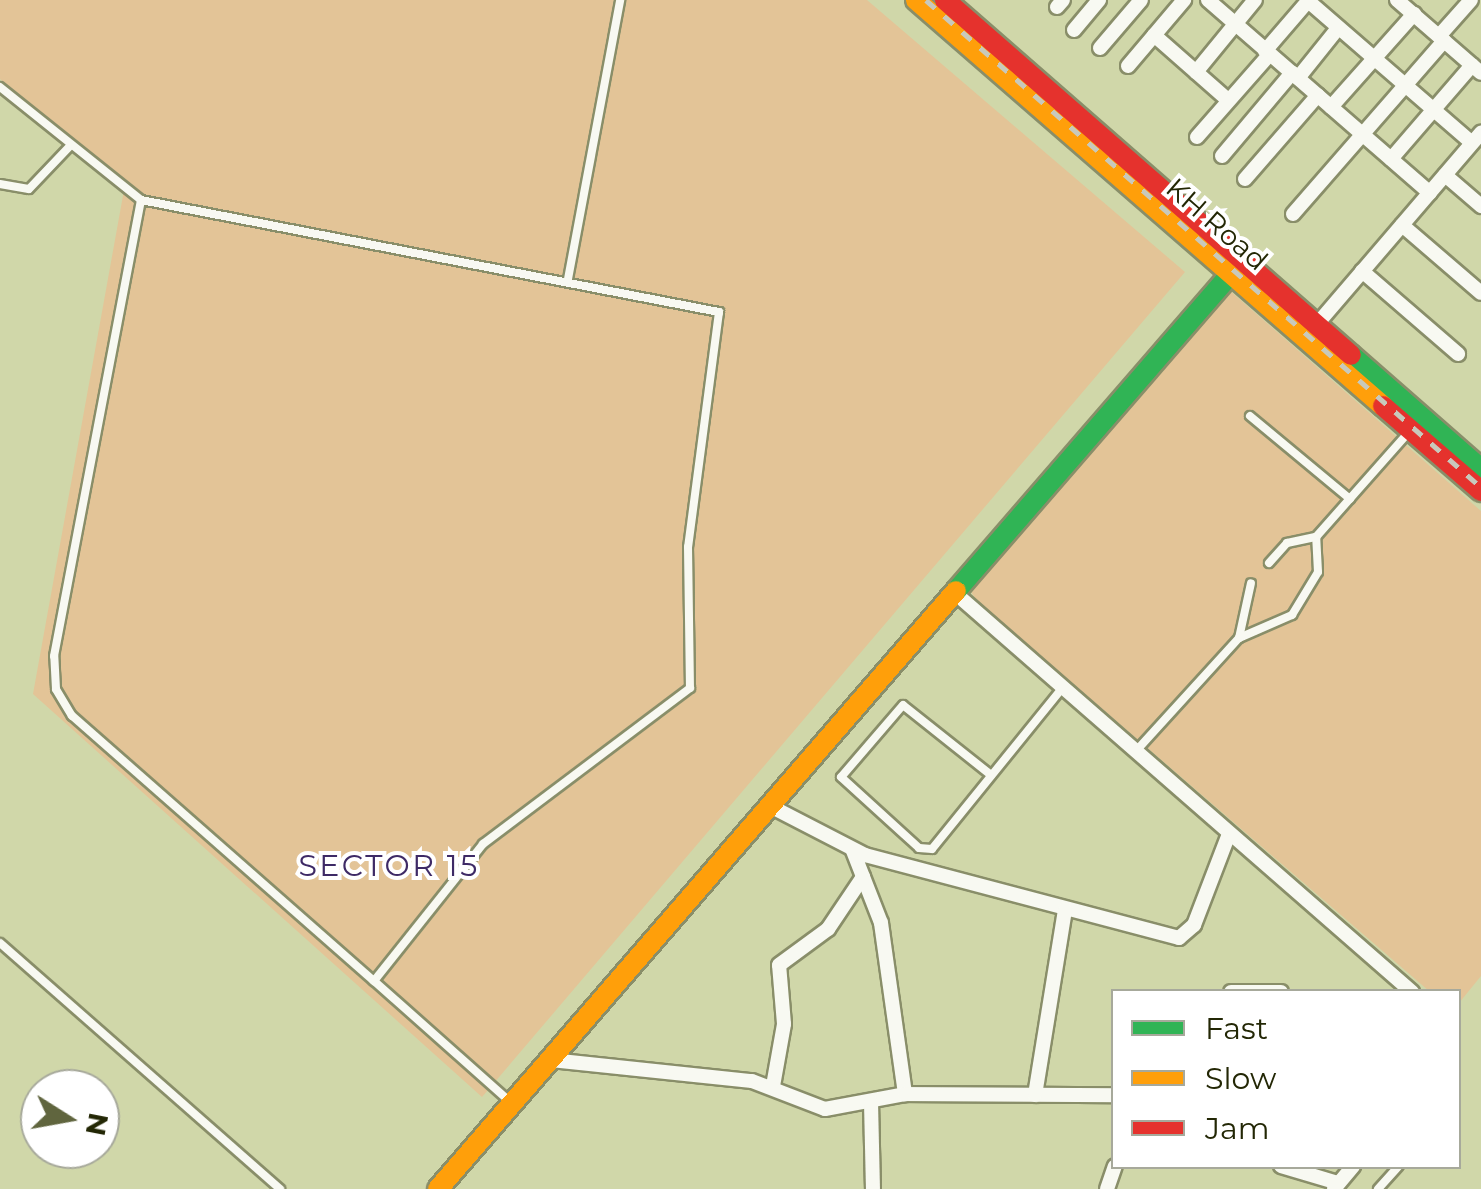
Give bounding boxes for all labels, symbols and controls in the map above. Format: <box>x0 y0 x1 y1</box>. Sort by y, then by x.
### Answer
street label: KH Road <box>1159 171 1275 277</box>
district label: SECTOR 15 <box>298 848 480 884</box>
legend <box>1111 989 1461 1169</box>
text: Fast <box>1205 1010 1268 1047</box>
text: Slow <box>1205 1060 1276 1097</box>
north arrow <box>20 1069 120 1169</box>
text: N <box>79 1110 116 1139</box>
text: Jam <box>1205 1110 1270 1147</box>

